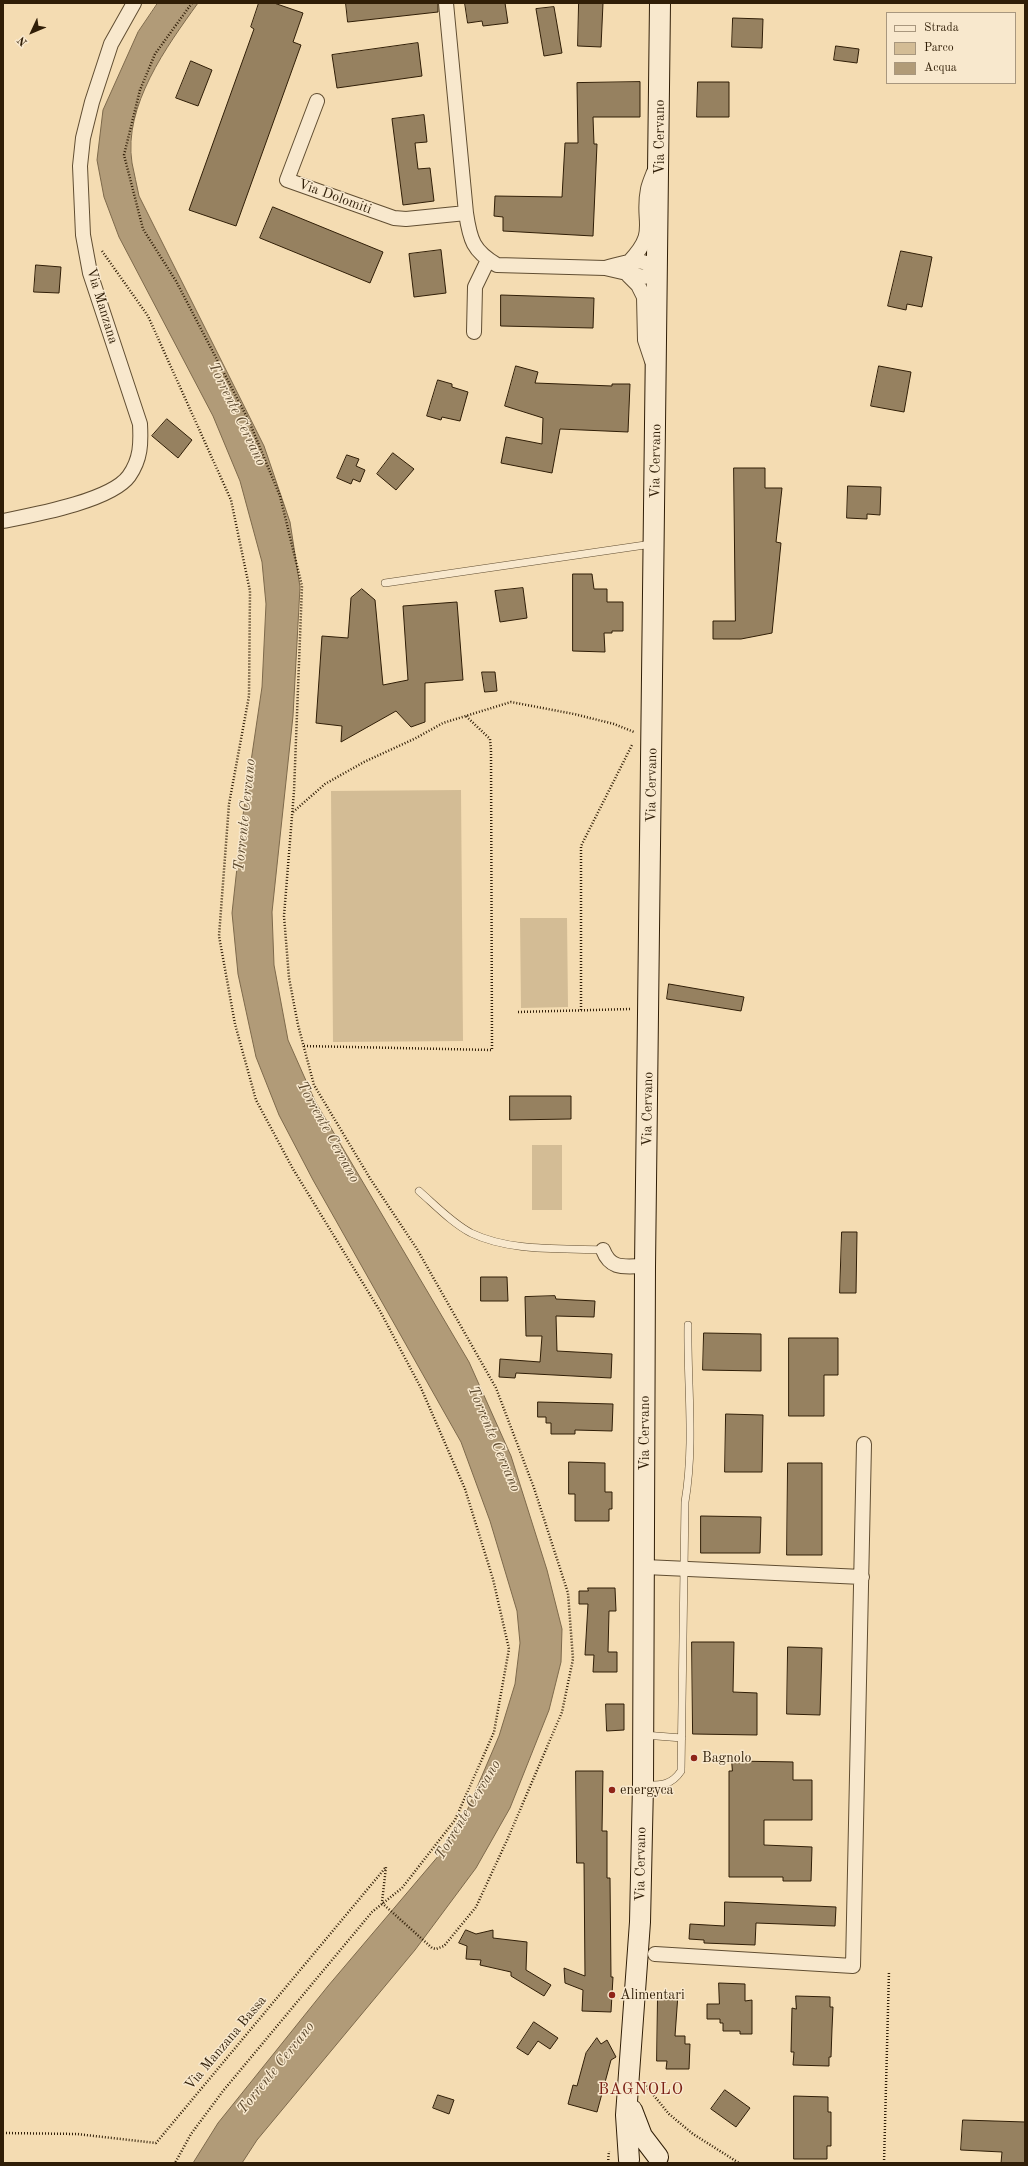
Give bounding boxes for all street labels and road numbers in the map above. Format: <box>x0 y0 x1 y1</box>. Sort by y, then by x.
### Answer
street label: Via Cervano <box>652 100 668 174</box>
street label: Via Dolomiti <box>296 176 374 218</box>
street label: Via Manzana <box>82 266 122 346</box>
street label: Via Cervano <box>647 423 665 499</box>
street label: Via Cervano <box>643 747 661 823</box>
street label: Via Cervano <box>639 1071 657 1147</box>
street label: Via Cervano <box>637 1396 653 1470</box>
street label: Via Cervano <box>632 1826 650 1902</box>
street label: Via Manzana Bassa <box>182 1992 270 2094</box>

